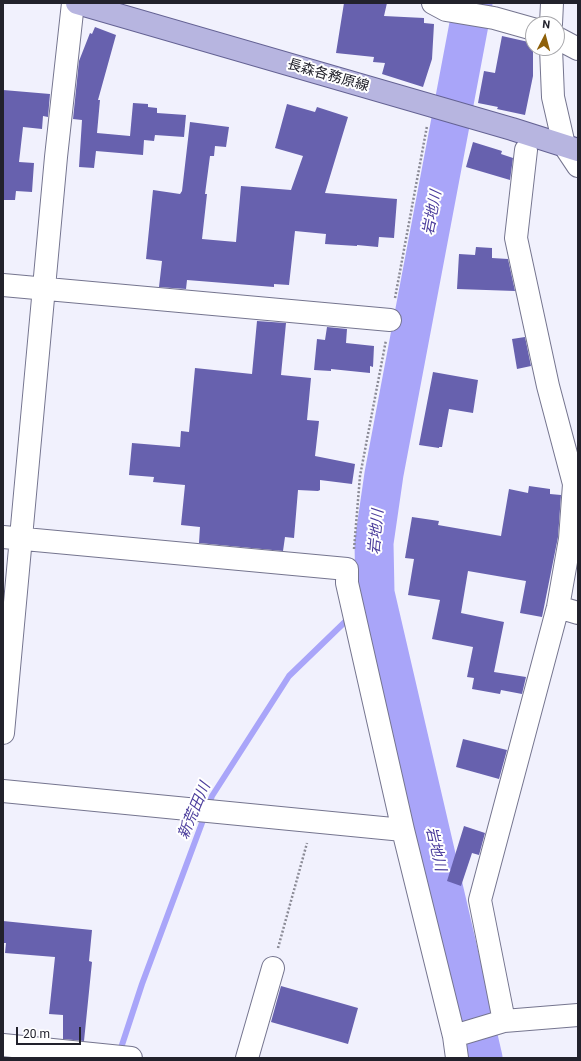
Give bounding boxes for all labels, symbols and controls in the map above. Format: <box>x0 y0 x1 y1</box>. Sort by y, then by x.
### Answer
north arrow <box>525 16 565 56</box>
text: N <box>542 18 551 31</box>
street label: 長森各務原線 <box>285 56 371 96</box>
water label: 岩地川 <box>420 189 446 237</box>
water label: 岩地川 <box>366 509 388 555</box>
water label: 新荒田川 <box>175 780 215 842</box>
water label: 岩地川 <box>421 825 449 873</box>
scale bar <box>18 1019 83 1045</box>
text: 20 m <box>23 1027 50 1041</box>

